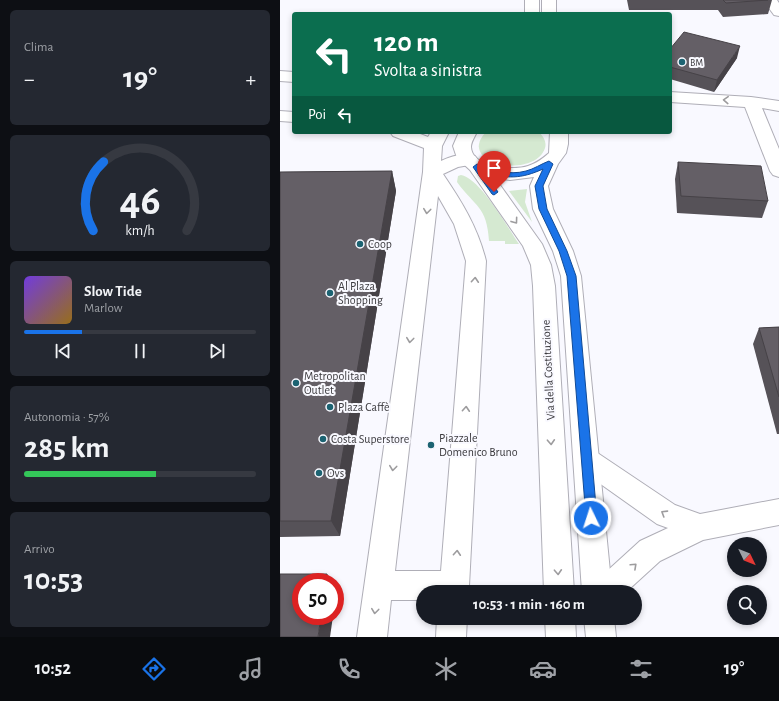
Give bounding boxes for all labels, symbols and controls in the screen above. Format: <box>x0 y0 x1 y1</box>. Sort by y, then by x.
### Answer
icon: left <box>308 28 360 80</box>
text: 120 m <box>374 29 439 57</box>
text: Clima <box>24 41 54 54</box>
marker: BM <box>677 57 687 67</box>
place label: BM <box>690 58 703 68</box>
text: Svolta a sinistra <box>374 62 482 80</box>
text: 19° <box>123 63 157 93</box>
text: − <box>24 68 35 90</box>
text: + <box>245 68 256 90</box>
one-way arrow <box>723 96 729 105</box>
icon: left <box>334 104 356 126</box>
text: Poi <box>308 107 326 122</box>
pin <box>477 151 511 192</box>
icon: arrive <box>483 157 505 179</box>
text: 46 <box>119 181 161 222</box>
one-way arrow <box>423 208 432 214</box>
one-way arrow <box>510 217 517 224</box>
text: km/h <box>125 224 155 238</box>
place label: Coop <box>368 238 392 250</box>
marker: Coop <box>355 239 365 249</box>
one-way arrow <box>471 277 479 283</box>
place label: Al Plaza Shopping <box>338 280 383 306</box>
text: Slow Tide <box>84 284 142 299</box>
marker: Al Plaza Shopping <box>325 288 335 298</box>
text: Marlow <box>84 302 122 315</box>
street label: Via della Costituzione <box>539 319 557 421</box>
one-way arrow <box>406 336 415 343</box>
icon: previous <box>52 340 74 362</box>
icon: pause <box>129 340 151 362</box>
icon: next <box>206 340 228 362</box>
place label: Metropolitan Outlet <box>304 370 366 396</box>
marker: Metropolitan Outlet <box>291 378 301 388</box>
place label: Plaza Caffè <box>338 401 389 413</box>
marker: Plaza Caffè <box>325 402 335 412</box>
one-way arrow <box>462 406 471 412</box>
text: Autonomia · 57% <box>24 411 109 424</box>
place label: Piazzale Domenico Bruno <box>439 432 518 458</box>
text: 285 km <box>24 433 109 463</box>
place label: Costa Superstore <box>331 433 409 445</box>
marker: Costa Superstore <box>318 434 328 444</box>
one-way arrow <box>547 439 556 445</box>
marker: Piazzale Domenico Bruno <box>426 440 436 450</box>
one-way arrow <box>389 465 398 472</box>
place label: Ovs <box>327 467 344 479</box>
marker: Ovs <box>314 468 324 478</box>
position arrow <box>570 497 612 539</box>
one-way arrow <box>661 510 668 517</box>
north arrow <box>727 537 767 577</box>
map controls <box>727 537 767 625</box>
text: Arrivo <box>24 543 55 556</box>
one-way arrow <box>452 550 461 556</box>
one-way arrow <box>629 563 637 570</box>
text: 10:53 <box>24 565 83 595</box>
one-way arrow <box>553 569 562 575</box>
speed limit sign: 50 <box>292 573 344 625</box>
button: search <box>727 585 767 625</box>
text: 10:53 · 1 min · 160 m <box>473 597 585 612</box>
one-way arrow <box>371 608 380 614</box>
icon: directions <box>140 655 168 683</box>
icon: music <box>237 655 265 683</box>
icon: phone <box>335 655 363 683</box>
icon: climate <box>432 655 460 683</box>
icon: car <box>529 655 557 683</box>
icon: filters <box>627 655 655 683</box>
text: 10:52 <box>35 660 71 678</box>
text: 19° <box>724 660 744 678</box>

